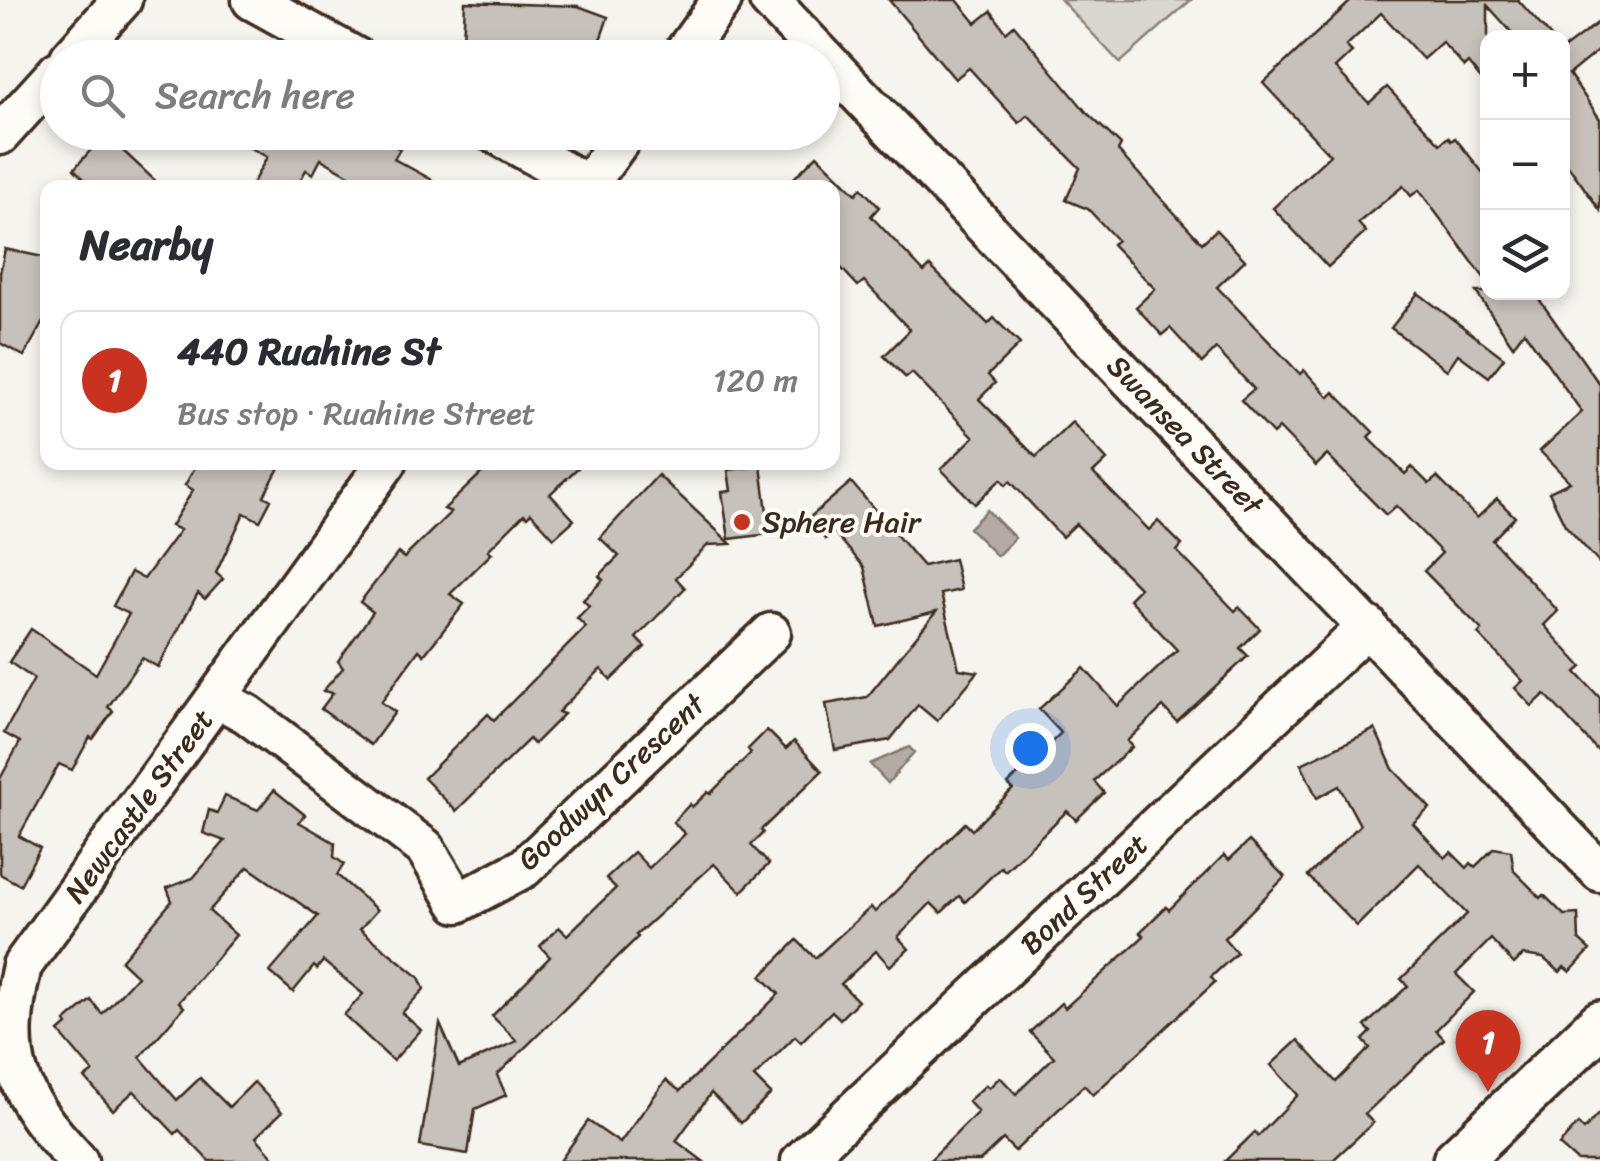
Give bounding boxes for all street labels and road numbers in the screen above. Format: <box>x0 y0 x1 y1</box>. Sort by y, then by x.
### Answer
street label: Swansea Street <box>1093 341 1278 530</box>
street label: Goodwyn Crescent <box>504 678 719 884</box>
street label: Newcastle Street <box>49 697 229 915</box>
street label: Bond Street <box>1007 819 1161 969</box>

